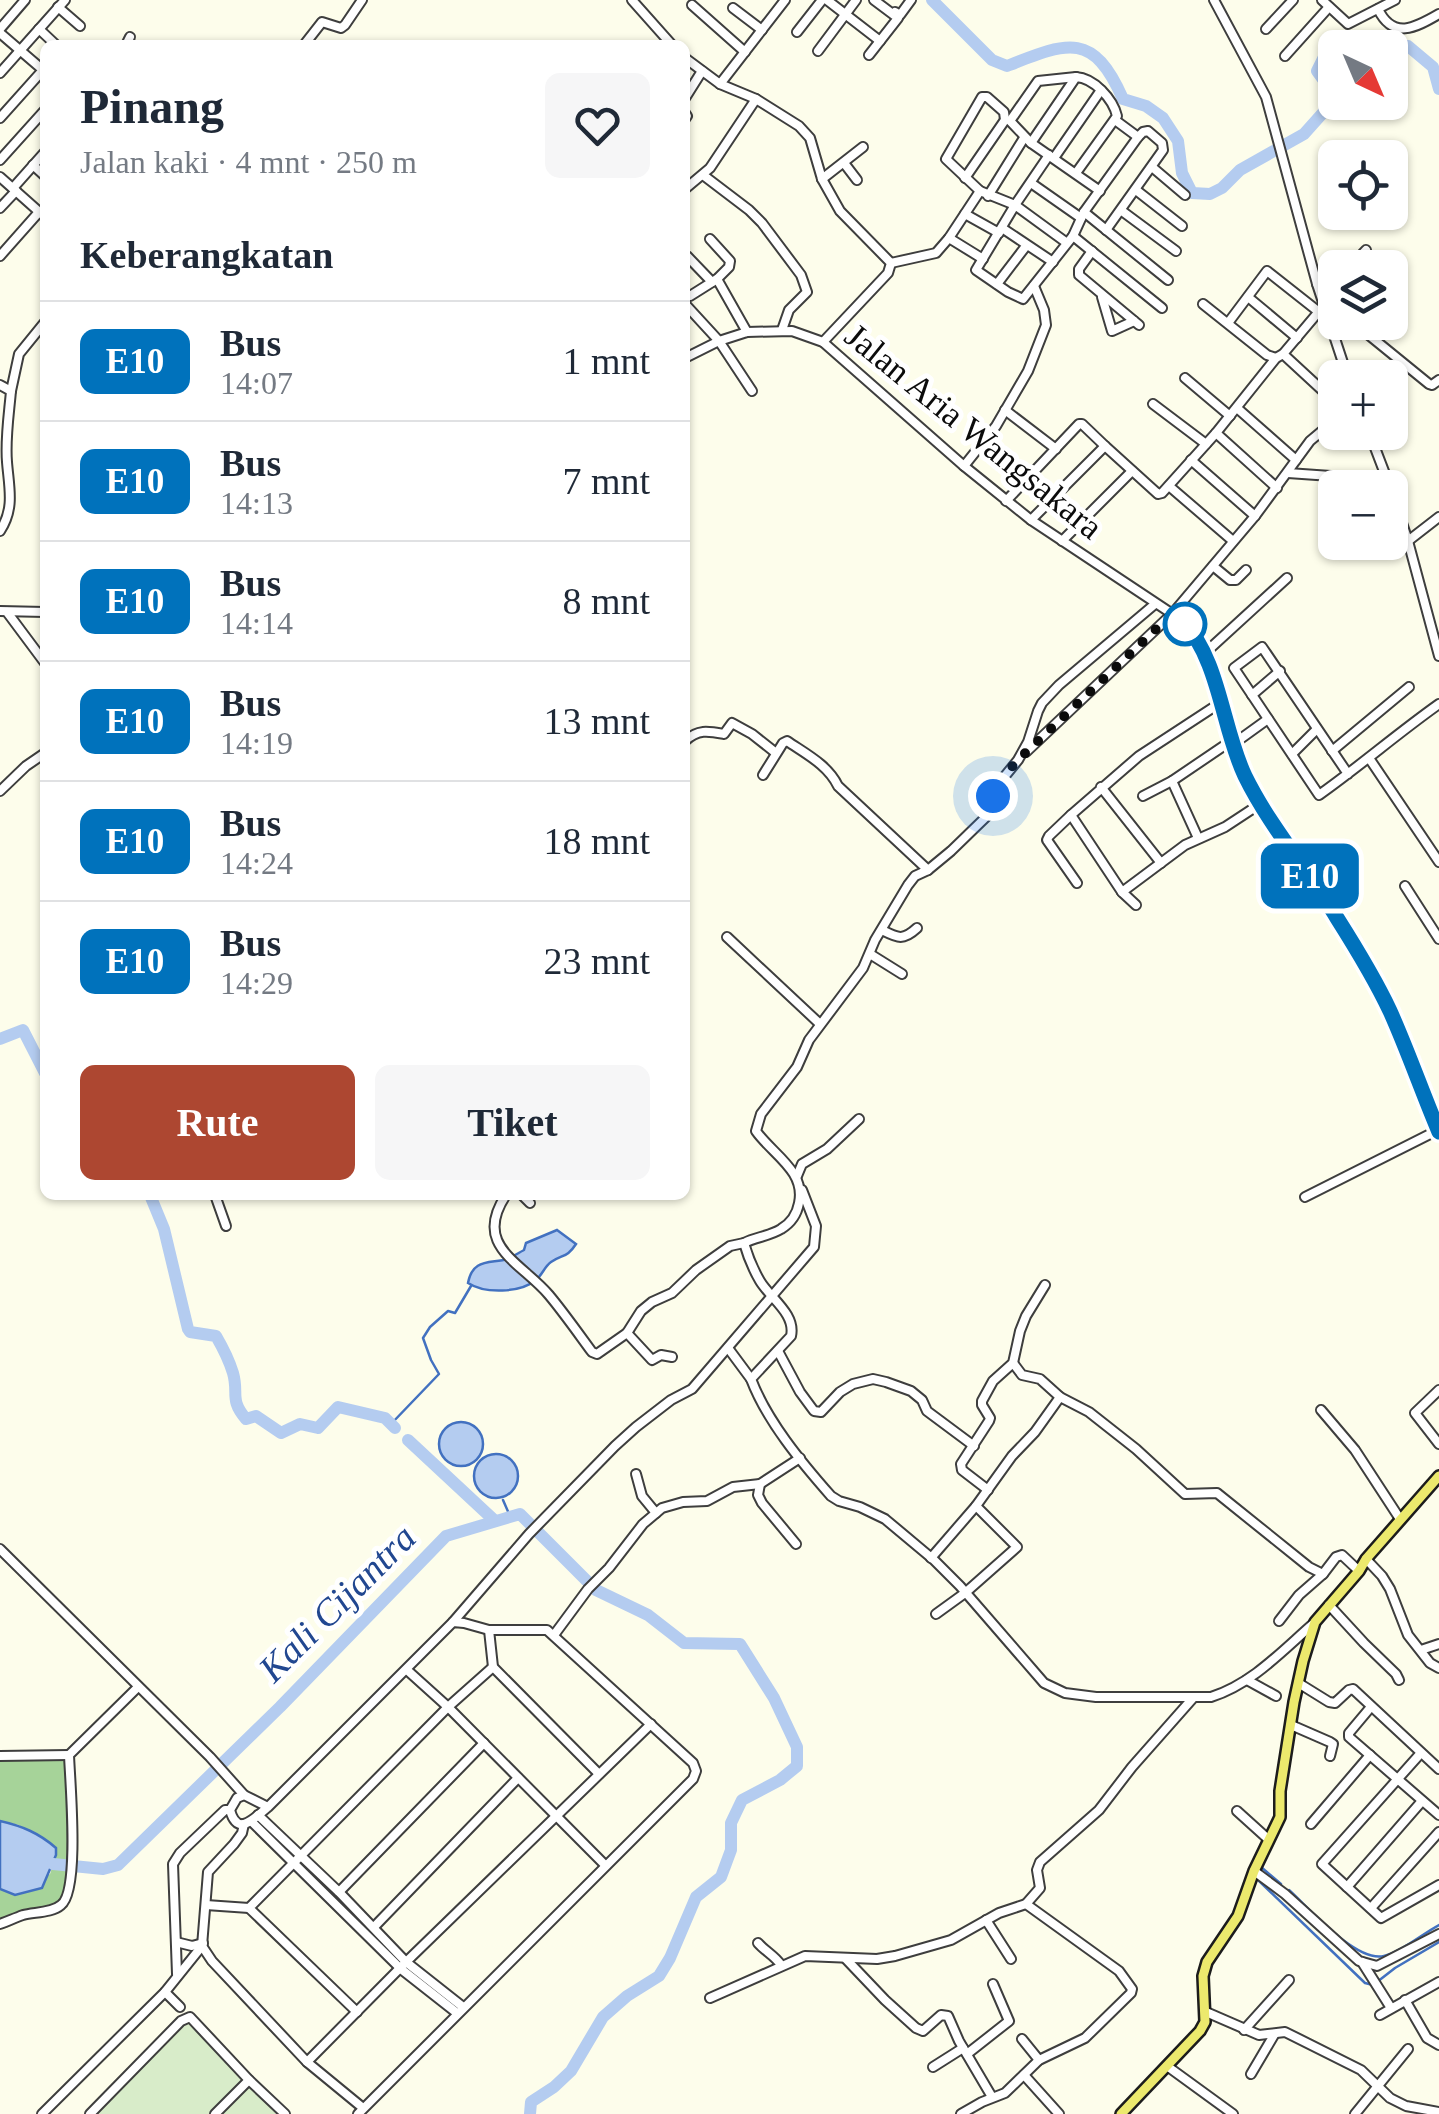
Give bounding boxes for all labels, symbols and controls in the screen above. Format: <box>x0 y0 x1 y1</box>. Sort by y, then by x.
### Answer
north arrow <box>1318 30 1408 120</box>
map controls <box>1318 30 1408 560</box>
button: heart <box>545 73 650 178</box>
text: Pinang <box>80 80 224 133</box>
button: locate <box>1318 140 1408 230</box>
text: Jalan kaki · 4 mnt · 250 m <box>80 144 417 180</box>
text: Keberangkatan <box>80 234 333 276</box>
button: layers <box>1318 250 1408 340</box>
street label: Jalan Aria Wangsakara <box>837 316 1110 547</box>
text: Bus <box>220 322 281 364</box>
text: 1 mnt <box>562 340 650 382</box>
text: E10 <box>106 342 164 381</box>
button: + <box>1318 360 1408 450</box>
text: 14:07 <box>220 365 293 401</box>
text: Bus <box>220 442 281 484</box>
text: 7 mnt <box>562 460 650 502</box>
text: E10 <box>106 462 164 501</box>
button: − <box>1318 470 1408 560</box>
text: 14:13 <box>220 485 293 521</box>
text: Bus <box>220 562 281 604</box>
text: 8 mnt <box>562 580 650 622</box>
text: E10 <box>106 582 164 621</box>
unlabelled marker <box>1164 603 1206 645</box>
text: 14:14 <box>220 605 293 641</box>
text: Bus <box>220 682 281 724</box>
text: 13 mnt <box>543 700 650 742</box>
text: E10 <box>106 702 164 741</box>
text: 14:19 <box>220 725 293 761</box>
your location <box>968 771 1018 821</box>
text: Bus <box>220 802 281 844</box>
text: 18 mnt <box>543 820 650 862</box>
text: E10 <box>106 822 164 861</box>
line badge: E10 <box>1252 844 1368 908</box>
text: 14:24 <box>220 845 293 881</box>
text: E10 <box>1281 857 1339 896</box>
text: Bus <box>220 922 281 964</box>
text: 23 mnt <box>543 940 650 982</box>
text: E10 <box>106 942 164 981</box>
text: 14:29 <box>220 965 293 1001</box>
button: Rute <box>80 1065 355 1180</box>
button: Tiket <box>375 1065 650 1180</box>
water label: Kali Cijantra <box>249 1516 424 1691</box>

